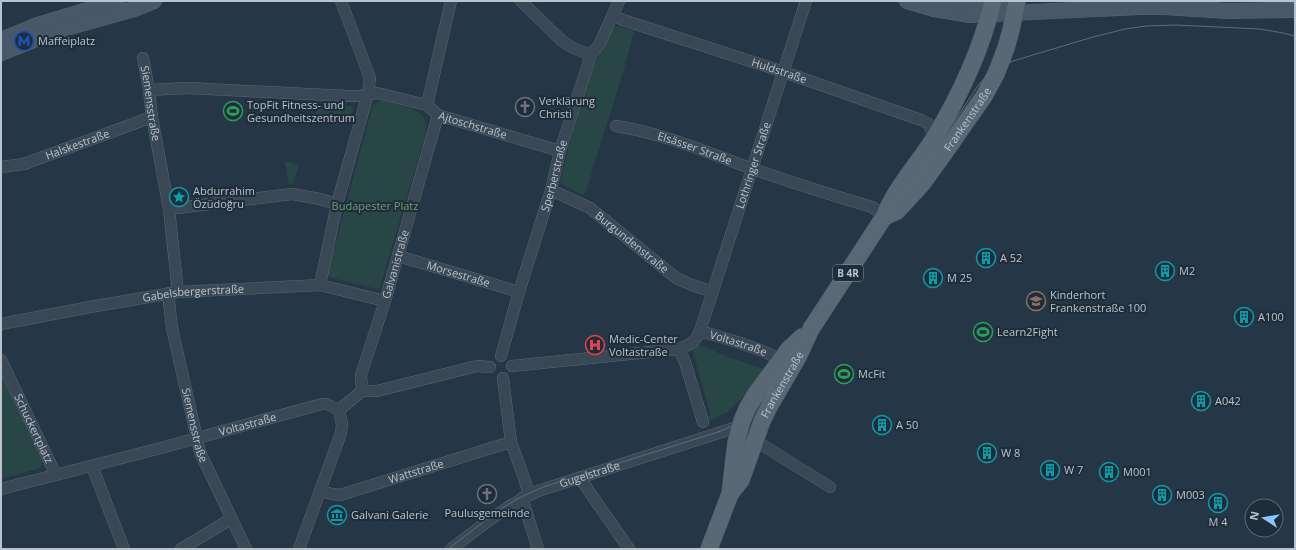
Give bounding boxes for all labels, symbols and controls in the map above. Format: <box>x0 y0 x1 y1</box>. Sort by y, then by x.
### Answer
metro station icon: Maffeiplatz <box>13 30 35 52</box>
place label: Maffeiplatz <box>38 33 95 48</box>
street label: Huldstraße <box>750 54 809 86</box>
street label: Siemensstraße <box>138 64 164 142</box>
street label: Frankenstraße <box>940 84 994 154</box>
place label: Verklärung Christi <box>539 93 595 121</box>
church icon: Verklärung Christi <box>514 96 536 118</box>
place label: TopFit Fitness- und Gesundheitszentrum <box>247 97 355 125</box>
sports icon: TopFit Fitness- und Gesundheitszentrum <box>222 100 244 122</box>
street label: Ajtoschstraße <box>437 108 509 142</box>
street label: Lothringer Straße <box>732 120 774 210</box>
street label: Halskestraße <box>43 125 111 163</box>
street label: Elsässer Straße <box>656 128 734 168</box>
street label: Sperberstraße <box>537 138 570 213</box>
place label: Abdurrahim Özüdoğru <box>193 183 255 211</box>
place icon: Abdurrahim Özüdoğru <box>168 186 190 208</box>
park label: Budapester Platz <box>332 198 418 213</box>
street label: Burgundenstraße <box>592 207 672 276</box>
street label: Galvanistraße <box>378 228 412 300</box>
building icon: A 52 <box>975 247 997 269</box>
place label: A 52 <box>1000 250 1022 265</box>
street label: Morsestraße <box>425 257 492 290</box>
building icon: M2 <box>1154 260 1176 282</box>
place label: M2 <box>1179 263 1195 278</box>
road number: B 4R <box>833 265 863 281</box>
building icon: M 25 <box>922 267 944 289</box>
place label: M 25 <box>947 270 972 285</box>
street label: Gabelsbergerstraße <box>141 281 244 305</box>
place label: Kinderhort Frankenstraße 100 <box>1050 287 1146 315</box>
school or university icon: Kinderhort Frankenstraße 100 <box>1025 290 1047 312</box>
building icon: A100 <box>1233 306 1255 328</box>
place label: A100 <box>1258 309 1284 324</box>
sports icon: Learn2Fight <box>972 321 994 343</box>
place label: Learn2Fight <box>997 324 1058 339</box>
street label: Voltastraße <box>708 326 770 359</box>
place label: Medic-Center Voltastraße <box>609 331 678 359</box>
hospital icon: Medic-Center Voltastraße <box>584 334 606 356</box>
street label: Frankenstraße <box>757 349 807 420</box>
sports icon: McFit <box>833 363 855 385</box>
place label: McFit <box>858 366 886 381</box>
street label: Siemensstraße <box>179 386 212 465</box>
building icon: A042 <box>1190 390 1212 412</box>
street label: Schuckertplatz <box>11 391 57 466</box>
place label: A042 <box>1215 393 1241 408</box>
street label: Voltastraße <box>217 409 278 439</box>
building icon: A 50 <box>871 414 893 436</box>
place label: A 50 <box>896 417 918 432</box>
building icon: W 8 <box>976 442 998 464</box>
place label: W 8 <box>1001 445 1020 460</box>
street label: Wattstraße <box>386 455 445 487</box>
street label: Gugelstraße <box>557 457 622 491</box>
building icon: W 7 <box>1039 459 1061 481</box>
building icon: M001 <box>1098 461 1120 483</box>
place label: W 7 <box>1064 462 1083 477</box>
place label: M001 <box>1123 464 1152 479</box>
church icon: Paulusgemeinde <box>476 483 498 505</box>
building icon: M003 <box>1151 484 1173 506</box>
place label: M003 <box>1176 487 1205 502</box>
building icon: M 4 <box>1207 492 1229 514</box>
north arrow <box>1244 498 1284 538</box>
museum icon: Galvani Galerie <box>326 504 348 526</box>
place label: Paulusgemeinde <box>444 505 530 520</box>
place label: Galvani Galerie <box>351 507 428 522</box>
text: N <box>1245 510 1262 522</box>
place label: M 4 <box>1208 514 1228 529</box>

